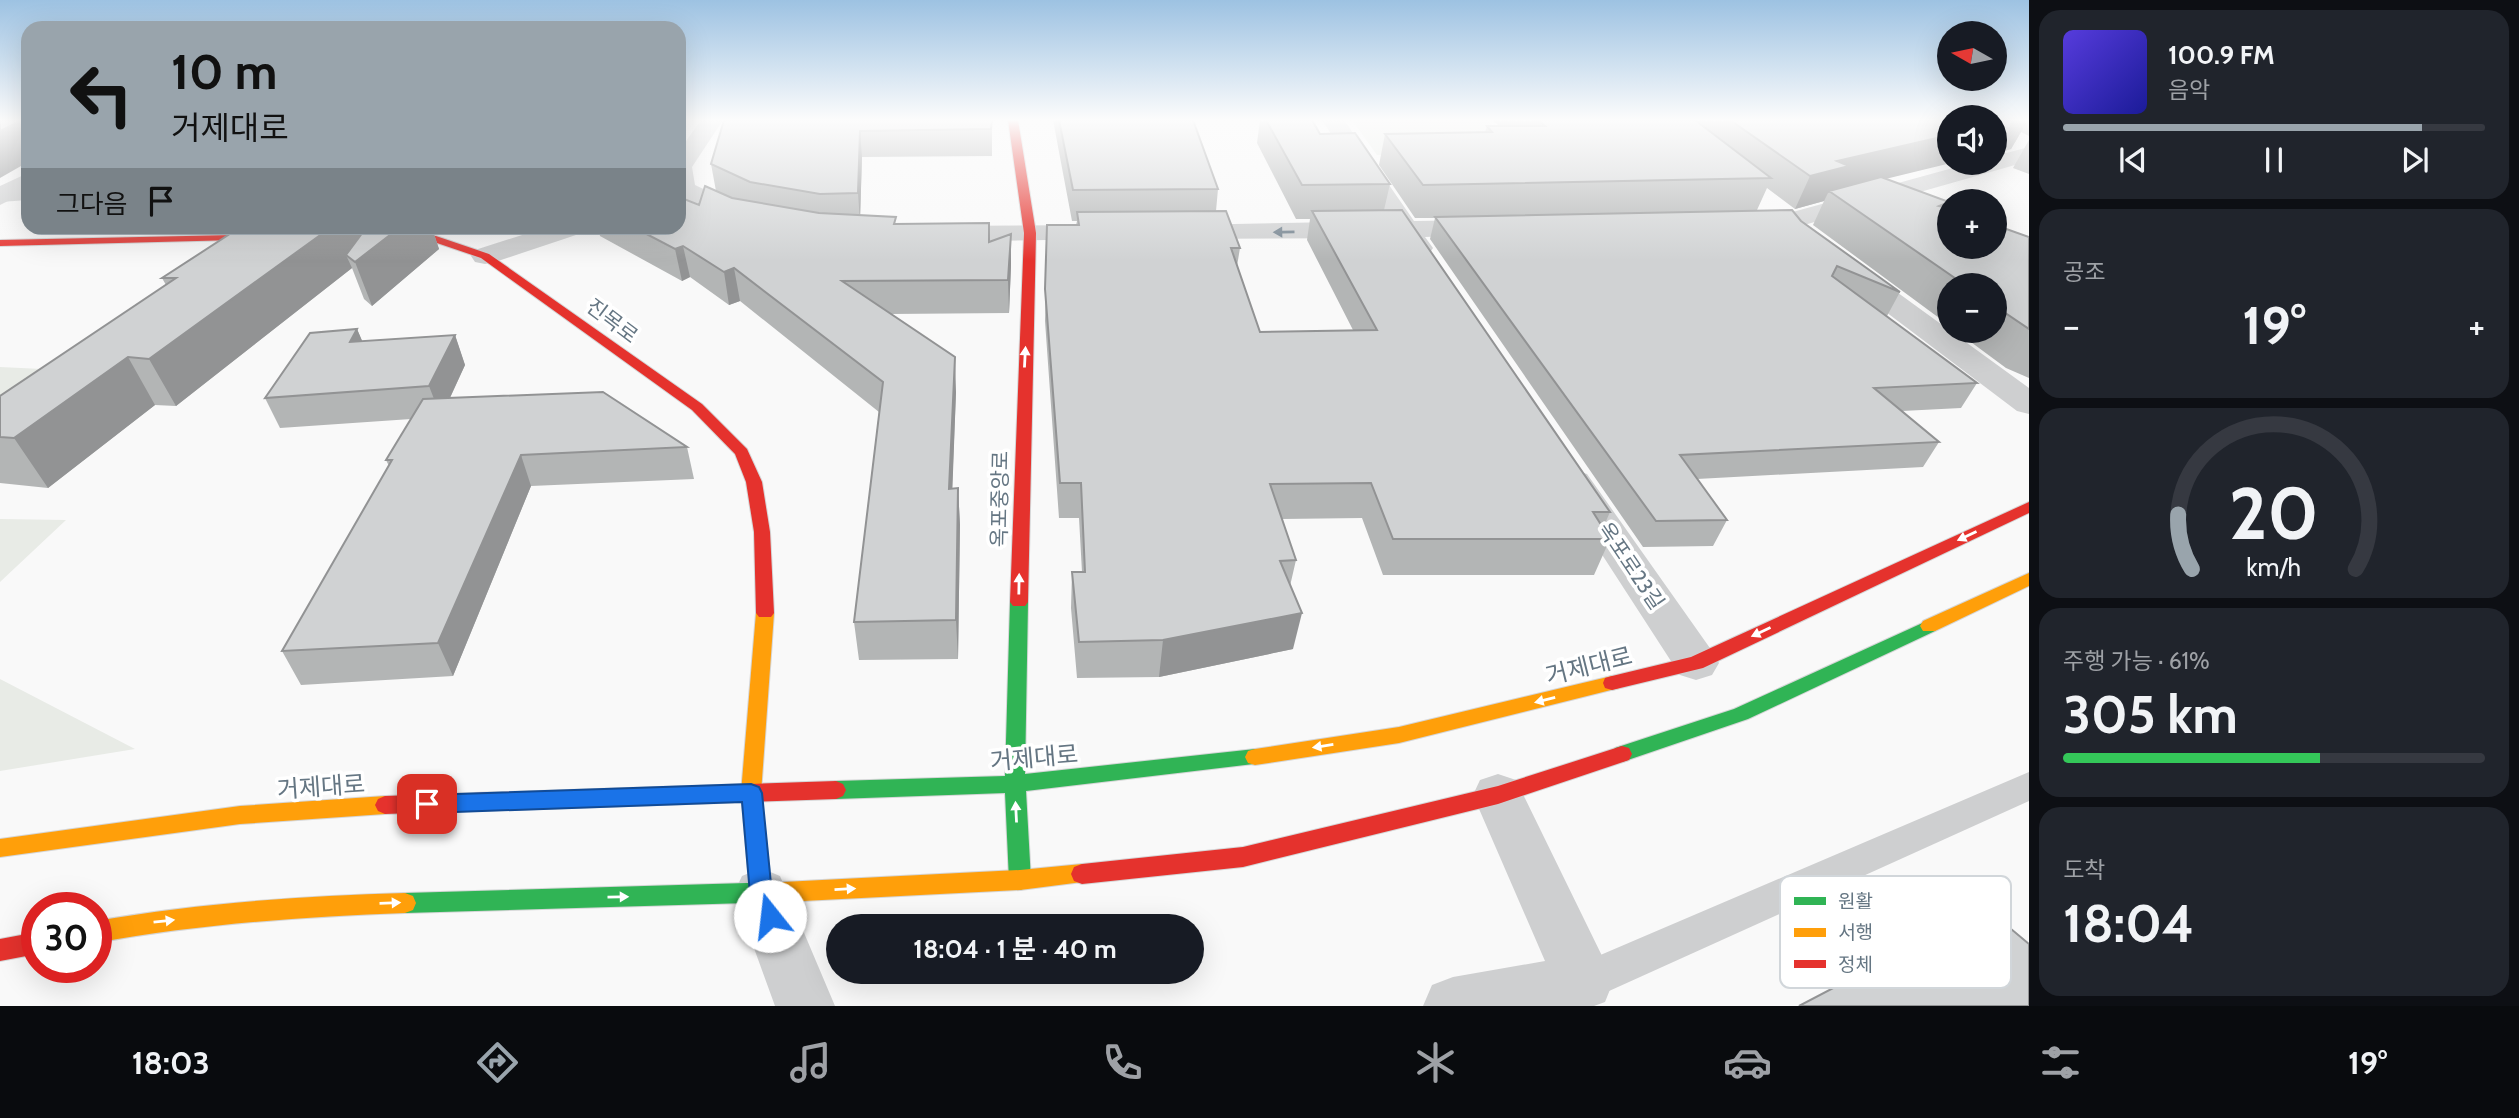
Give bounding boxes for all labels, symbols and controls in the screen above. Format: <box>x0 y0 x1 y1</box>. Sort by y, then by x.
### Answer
north arrow <box>1937 21 2007 91</box>
map controls <box>1937 21 2007 343</box>
text: 100.9 FM <box>2168 39 2275 71</box>
text: 10 m <box>171 42 277 101</box>
icon: left <box>56 49 147 140</box>
text: 음악 <box>2168 76 2210 104</box>
button: sound <box>1937 105 2007 175</box>
text: 거제대로 <box>171 108 289 147</box>
icon: previous <box>2114 141 2152 179</box>
icon: pause <box>2255 141 2293 179</box>
icon: next <box>2396 141 2434 179</box>
icon: arrive <box>142 182 180 220</box>
text: 그다음 <box>56 188 128 220</box>
button: + <box>1937 189 2007 259</box>
one-way arrow <box>1273 226 1295 237</box>
text: 공조 <box>2063 258 2105 286</box>
button: − <box>1937 273 2007 343</box>
street label: 진목로 <box>582 293 643 348</box>
text: 19° <box>2242 294 2306 357</box>
text: − <box>2063 302 2080 349</box>
text: + <box>2468 302 2485 349</box>
one-way arrow <box>1019 345 1030 367</box>
street label: 옥포중앙로 <box>986 450 1013 548</box>
text: 20 <box>2229 469 2319 557</box>
street label: 옥포로23길 <box>1593 517 1670 614</box>
one-way arrow <box>1957 530 1977 541</box>
text: km/h <box>2247 552 2301 582</box>
one-way arrow <box>1013 573 1025 595</box>
one-way arrow <box>1751 627 1771 638</box>
street label: 거제대로 <box>1543 641 1635 690</box>
text: 주행 가능 · 61% <box>2063 647 2210 675</box>
text: 305 km <box>2063 683 2238 746</box>
one-way arrow <box>1534 695 1556 706</box>
street label: 거제대로 <box>989 739 1079 776</box>
one-way arrow <box>1311 741 1333 752</box>
street label: 거제대로 <box>276 769 366 804</box>
pin <box>397 774 457 834</box>
icon: arrive <box>408 785 446 823</box>
one-way arrow <box>1011 800 1022 822</box>
text: 도착 <box>2063 856 2105 884</box>
legend <box>1780 876 2011 988</box>
position arrow <box>733 879 807 953</box>
one-way arrow <box>834 883 856 894</box>
text: 원활 <box>1838 890 1873 913</box>
one-way arrow <box>607 891 629 902</box>
speed limit sign: 30 <box>21 892 112 983</box>
text: 18:04 <box>2063 892 2194 955</box>
one-way arrow <box>379 897 401 908</box>
one-way arrow <box>153 916 175 927</box>
text: 서행 <box>1838 921 1873 944</box>
text: 18:04 · 1 분 · 40 m <box>913 933 1117 965</box>
text: 정체 <box>1838 953 1873 976</box>
icon: directions <box>473 1038 522 1087</box>
icon: music <box>786 1038 835 1087</box>
icon: phone <box>1098 1038 1147 1087</box>
icon: climate <box>1411 1038 1460 1087</box>
icon: car <box>1723 1038 1772 1087</box>
icon: filters <box>2036 1038 2085 1087</box>
text: 18:03 <box>132 1043 210 1082</box>
text: 19° <box>2348 1043 2387 1082</box>

